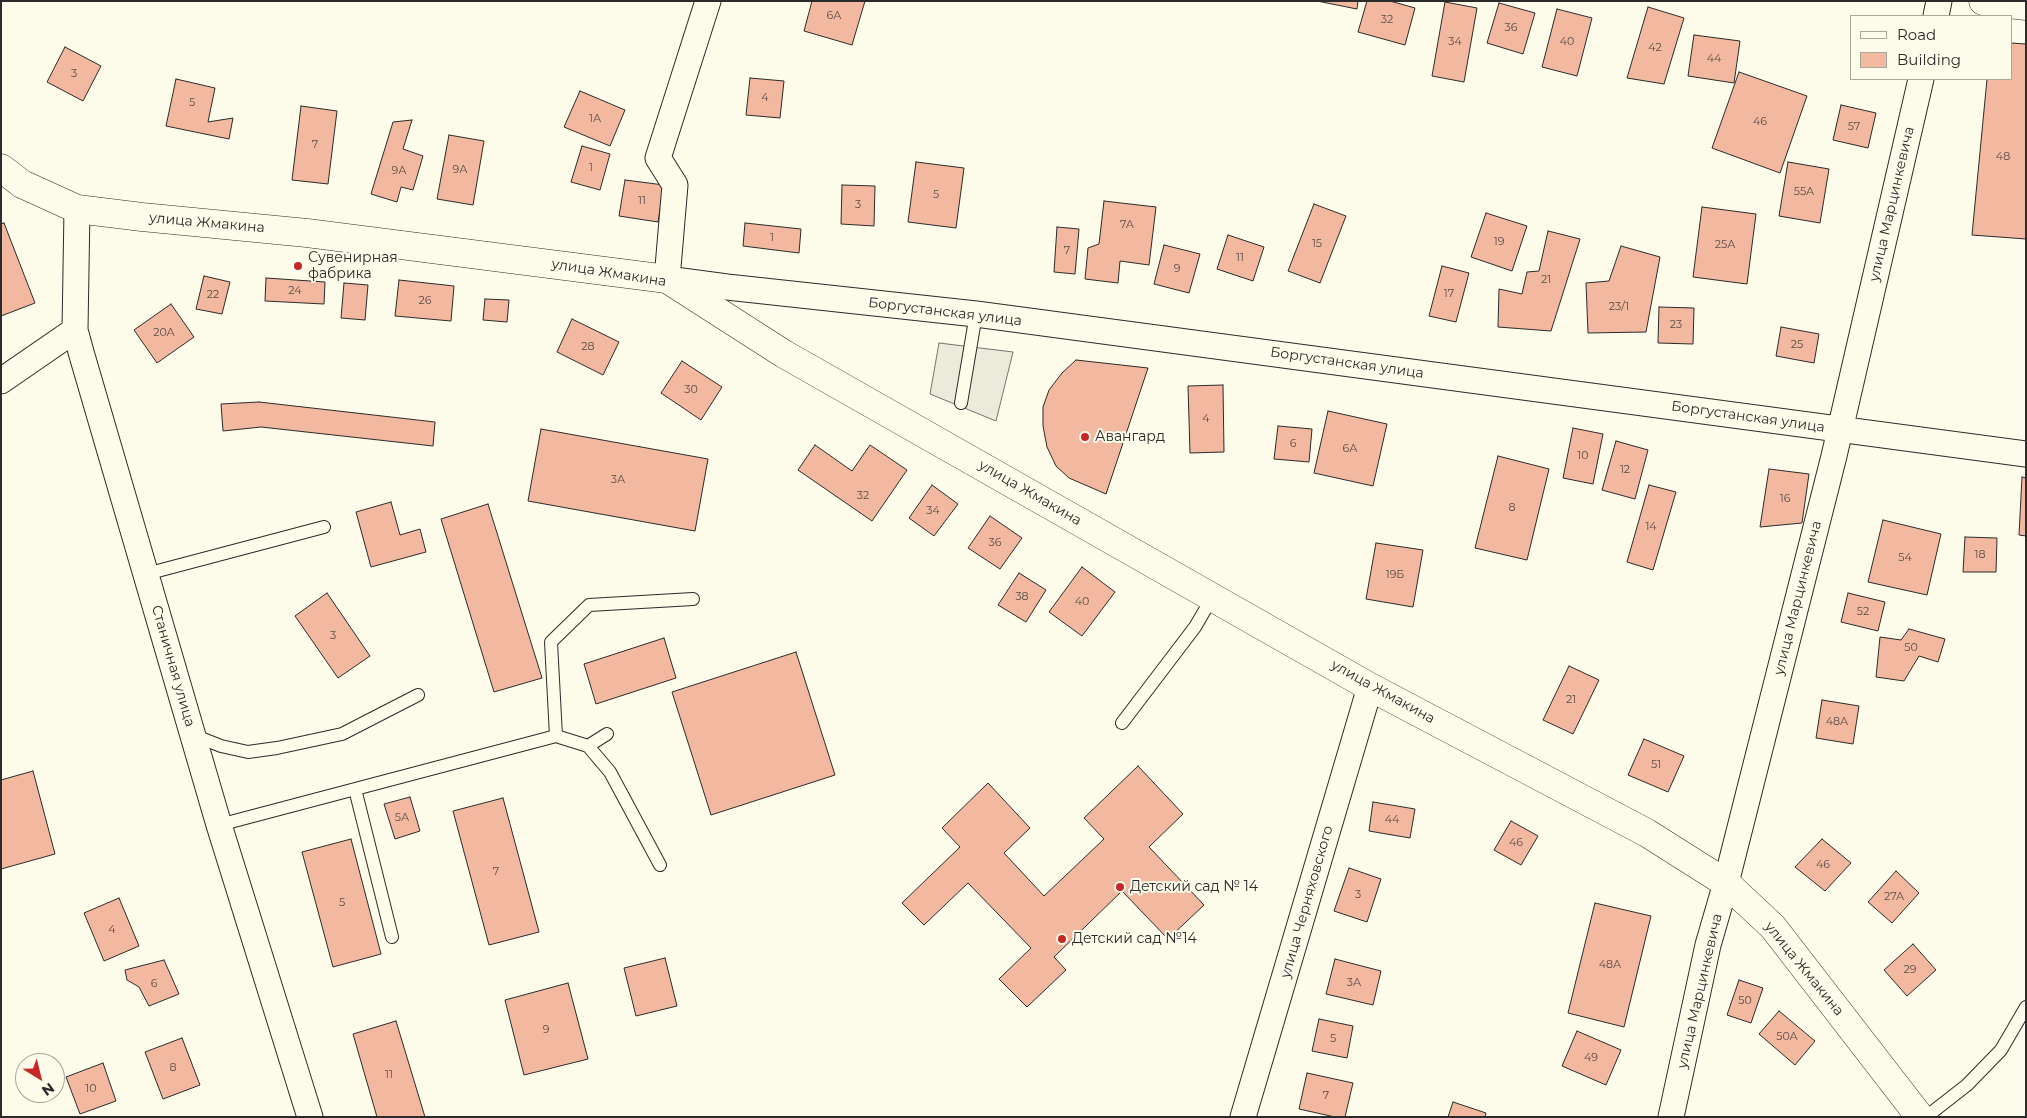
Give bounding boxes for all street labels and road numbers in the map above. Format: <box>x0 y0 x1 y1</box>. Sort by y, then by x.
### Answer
street label: улица Марцинкевича <box>1866 125 1918 283</box>
street label: улица Жмакина <box>148 210 266 236</box>
street label: улица Жмакина <box>550 256 668 290</box>
street label: Боргустанская улица <box>867 294 1023 330</box>
street label: Боргустанская улица <box>1269 344 1425 382</box>
street label: Боргустанская улица <box>1670 398 1826 436</box>
street label: улица Жмакина <box>976 457 1084 529</box>
street label: улица Марцинкевича <box>1771 519 1825 677</box>
street label: Станичная улица <box>148 603 198 729</box>
street label: улица Жмакина <box>1328 657 1438 727</box>
street label: улица Черняховского <box>1277 824 1337 980</box>
street label: улица Марцинкевича <box>1674 912 1726 1070</box>
street label: улица Жмакина <box>1761 919 1847 1019</box>

